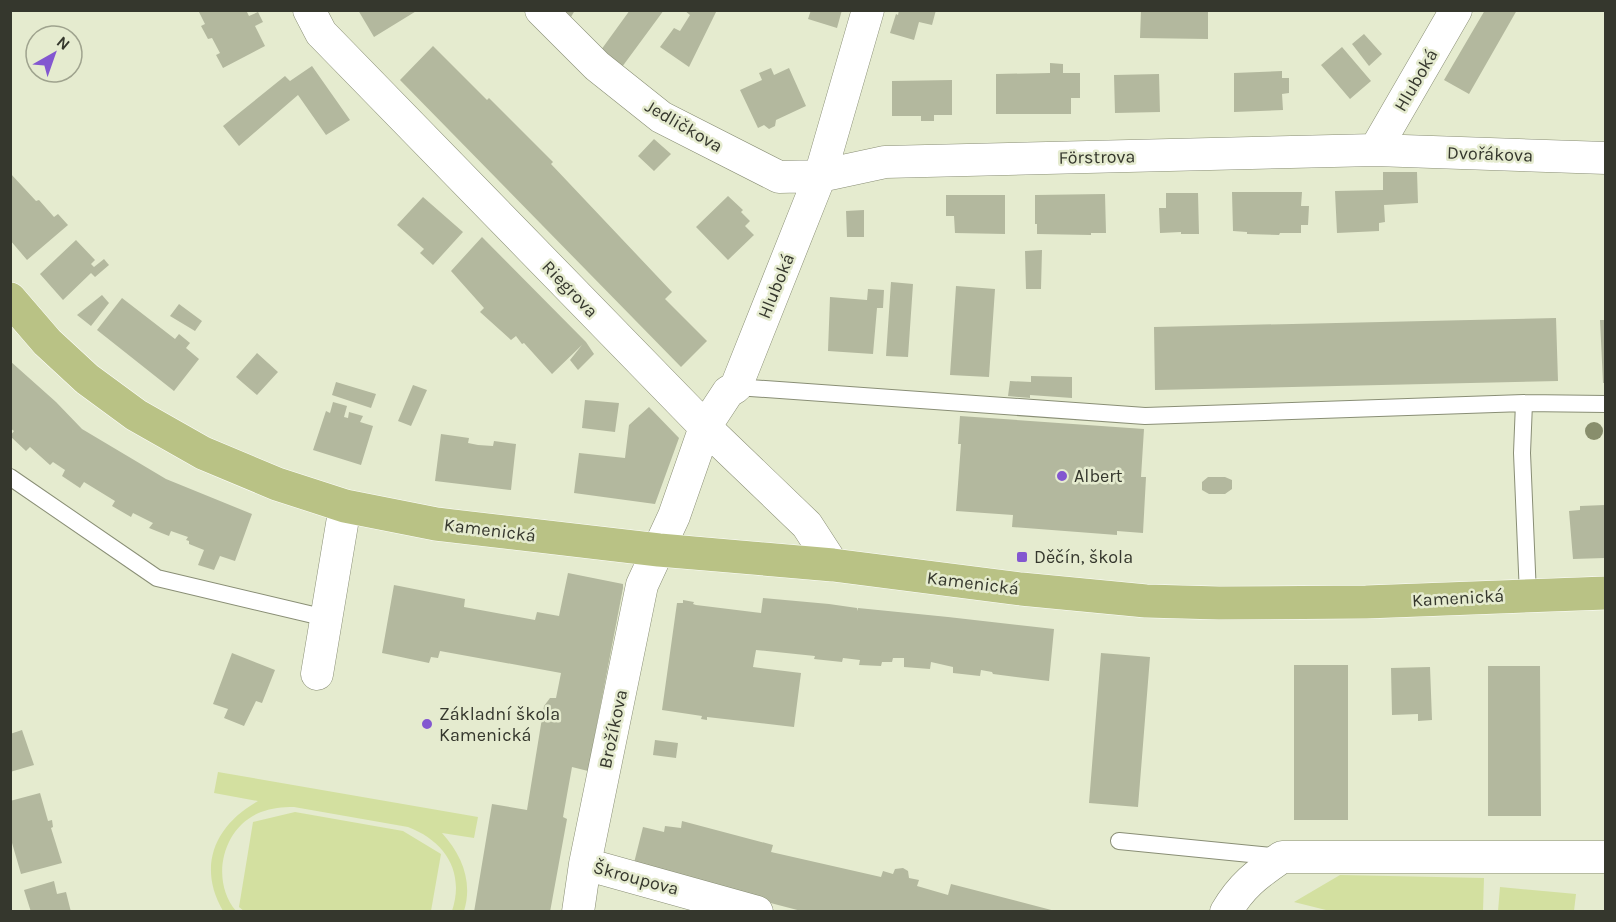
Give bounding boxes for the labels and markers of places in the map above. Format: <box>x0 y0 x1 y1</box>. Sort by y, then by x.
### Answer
place label: Albert <box>1074 465 1123 487</box>
marker: Albert <box>1055 469 1069 483</box>
place label: Děčín, škola <box>1034 546 1133 568</box>
marker: Děčín, škola <box>1015 550 1029 564</box>
place label: Základní škola Kamenická <box>439 703 560 746</box>
marker: Základní škola Kamenická <box>420 717 434 731</box>

